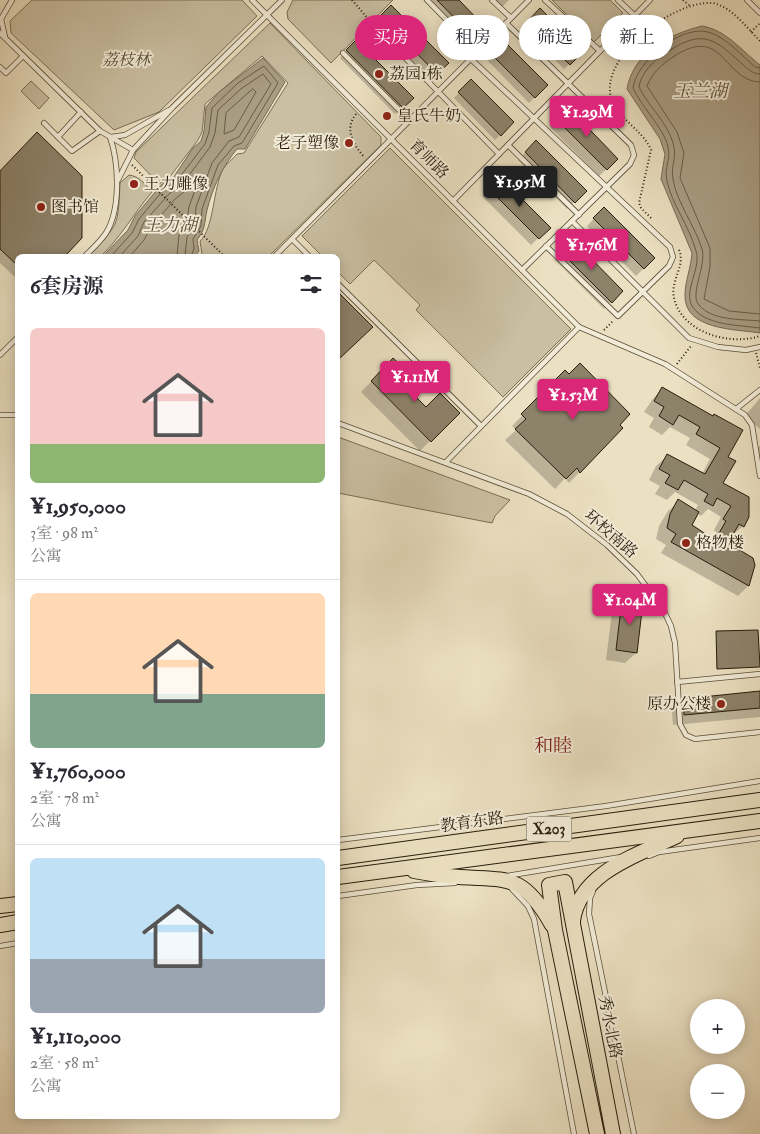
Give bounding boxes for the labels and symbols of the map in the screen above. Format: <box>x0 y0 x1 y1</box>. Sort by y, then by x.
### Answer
park label: 荔枝林 <box>102 50 152 70</box>
place label: 荔园1栋 <box>389 64 443 84</box>
marker: 荔园1栋 <box>373 68 385 80</box>
water label: 玉兰湖 <box>673 80 730 103</box>
pin: ¥1.29M <box>546 96 628 138</box>
place label: 皇氏牛奶 <box>397 106 461 126</box>
marker: 皇氏牛奶 <box>381 110 393 122</box>
place label: 老子塑像 <box>275 133 339 153</box>
street label: 育师路 <box>405 135 453 183</box>
marker: 老子塑像 <box>343 137 355 149</box>
pin: ¥1.95M <box>479 166 561 208</box>
place label: 王力雕像 <box>144 174 208 194</box>
marker: 王力雕像 <box>128 178 140 190</box>
place label: 图书馆 <box>51 197 99 217</box>
marker: 图书馆 <box>35 201 47 213</box>
water label: 王力湖 <box>143 214 200 237</box>
pin: ¥1.76M <box>551 228 633 271</box>
pin: ¥1.11M <box>374 360 456 403</box>
pin: ¥1.53M <box>532 378 614 421</box>
street label: 环校南路 <box>580 505 642 563</box>
place label: 格物楼 <box>696 533 744 553</box>
marker: 格物楼 <box>680 537 692 549</box>
pin: ¥1.04M <box>589 584 671 626</box>
place label: 原办公楼 <box>647 694 711 714</box>
marker: 原办公楼 <box>715 698 727 710</box>
district label: 和睦 <box>534 734 572 758</box>
street label: 教育东路 <box>439 808 505 836</box>
road number: X203 <box>526 816 572 842</box>
street label: 秀水北路 <box>594 994 626 1060</box>

